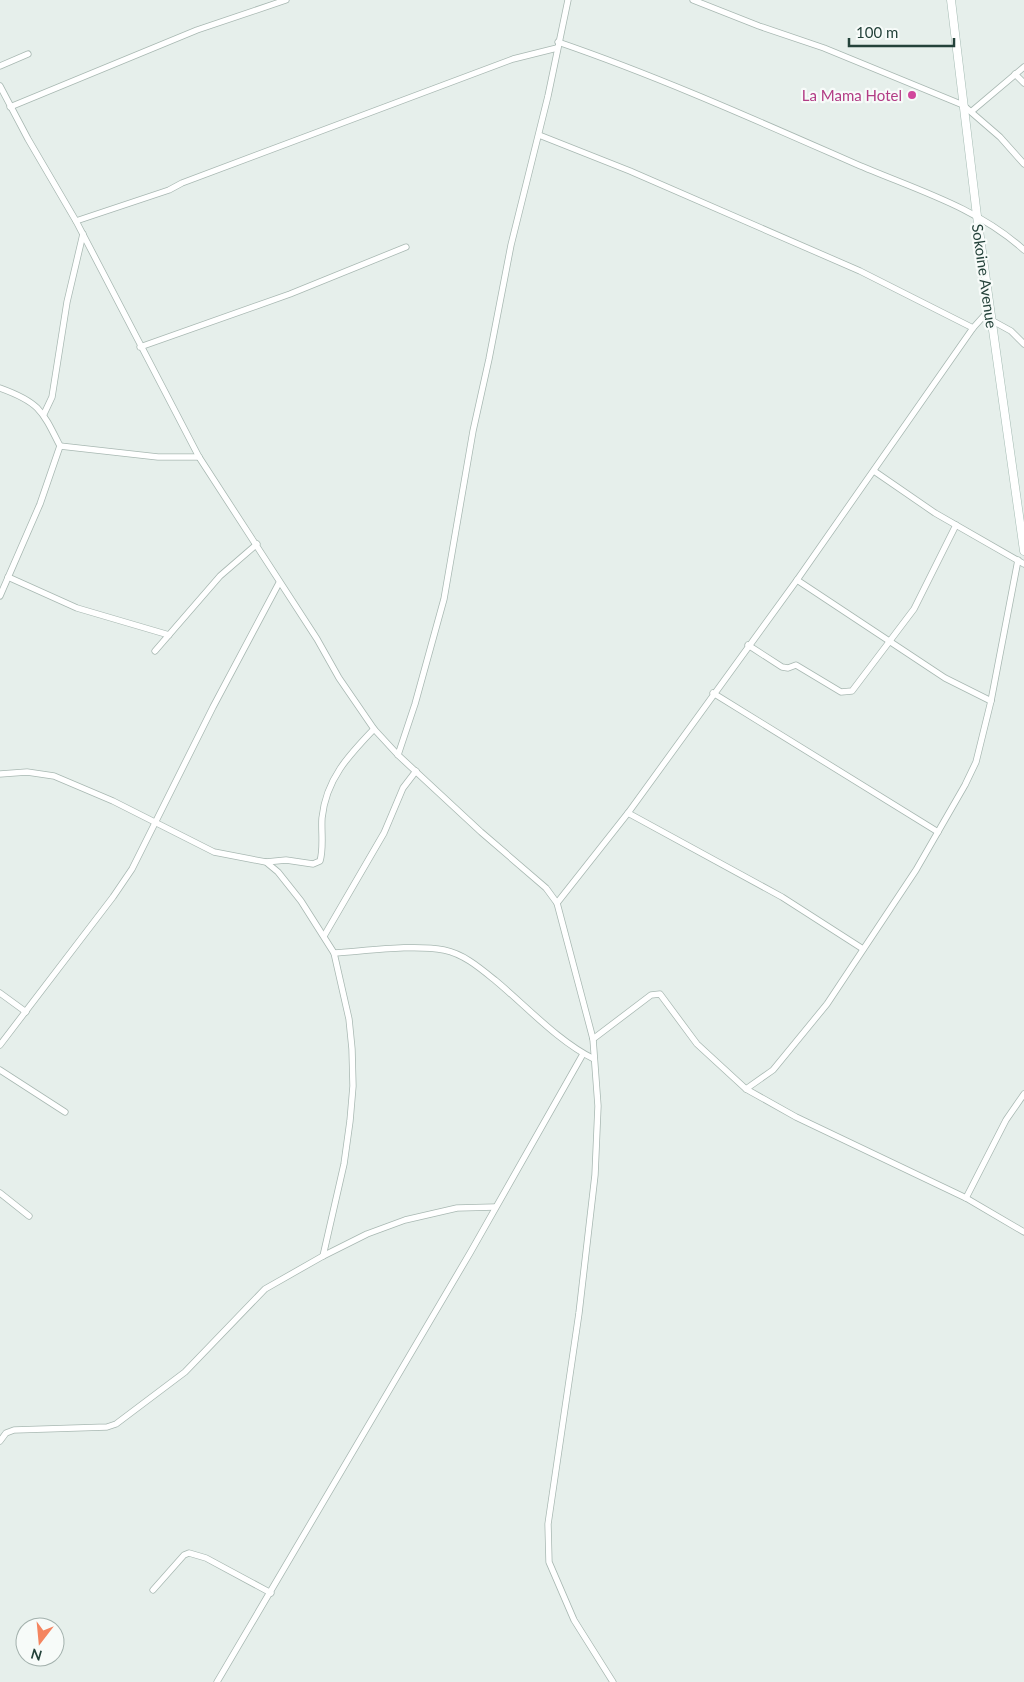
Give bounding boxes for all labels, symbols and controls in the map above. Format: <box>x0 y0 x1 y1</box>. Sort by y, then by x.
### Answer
scale bar <box>849 15 954 47</box>
text: 100 m <box>856 23 898 41</box>
place label: La Mama Hotel <box>802 86 902 104</box>
marker: La Mama Hotel <box>906 89 918 101</box>
street label: Sokoine Avenue <box>969 223 1001 329</box>
north arrow <box>15 1617 65 1667</box>
text: N <box>29 1645 44 1665</box>

